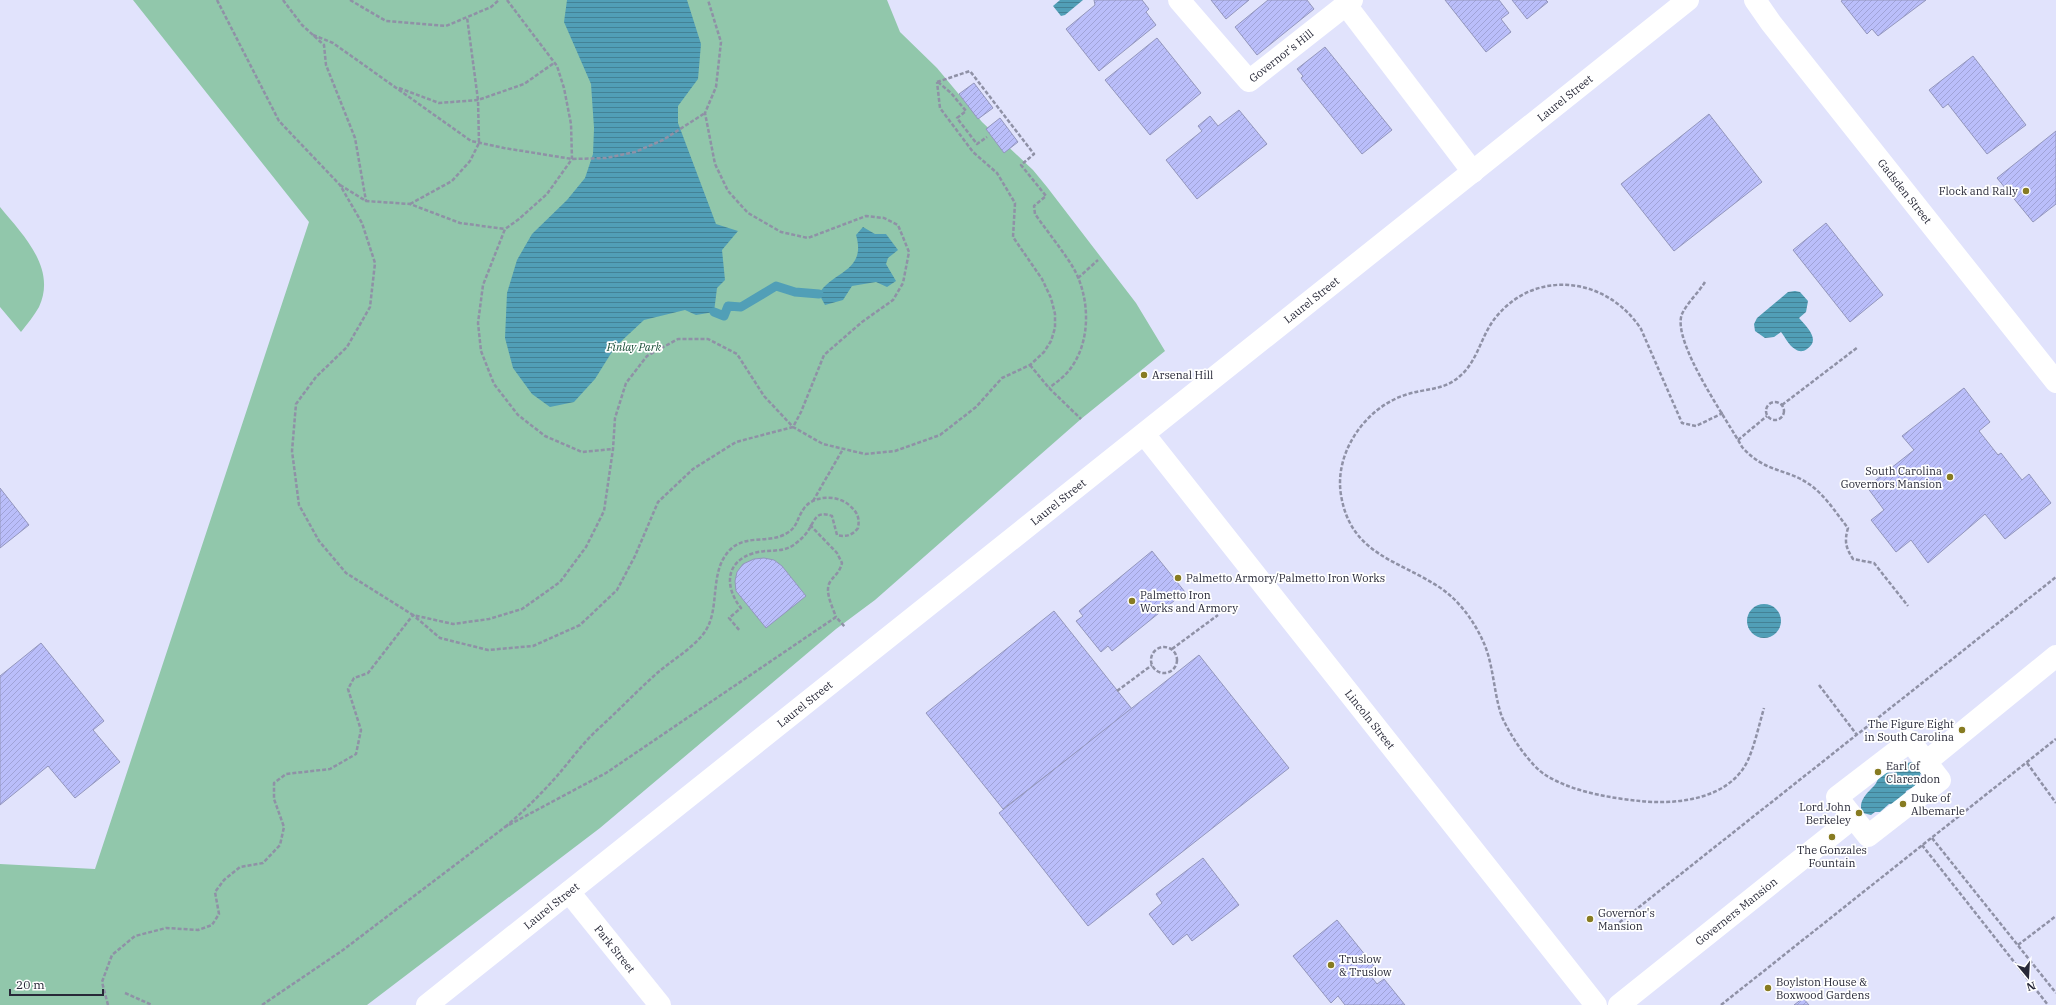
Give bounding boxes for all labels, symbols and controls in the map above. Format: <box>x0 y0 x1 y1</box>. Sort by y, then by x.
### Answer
street label: Governor's Hill <box>1246 26 1316 85</box>
street label: Laurel Street <box>1534 72 1595 124</box>
street label: Gadsden Street <box>1875 156 1935 227</box>
place label: Flock and Rally <box>1939 184 2018 198</box>
marker: Flock and Rally <box>2021 186 2031 196</box>
street label: Laurel Street <box>1281 274 1342 326</box>
park label: Finlay Park <box>606 340 662 354</box>
place label: Arsenal Hill <box>1152 368 1213 382</box>
marker: Arsenal Hill <box>1139 370 1149 380</box>
place label: South Carolina Governors Mansion <box>1841 464 1942 491</box>
marker: South Carolina Governors Mansion <box>1945 472 1955 482</box>
street label: Laurel Street <box>1028 476 1089 528</box>
place label: Palmetto Armory/Palmetto Iron Works <box>1186 571 1385 585</box>
marker: Palmetto Armory/Palmetto Iron Works <box>1173 573 1183 583</box>
place label: Palmetto Iron Works and Armory <box>1140 588 1238 615</box>
marker: Palmetto Iron Works and Armory <box>1127 596 1137 606</box>
street label: Laurel Street <box>774 678 835 730</box>
street label: Lincoln Street <box>1342 687 1398 752</box>
place label: The Figure Eight in South Carolina <box>1864 717 1954 744</box>
marker: The Figure Eight in South Carolina <box>1957 725 1967 735</box>
place label: Earl of Clarendon <box>1886 759 1940 786</box>
marker: Earl of Clarendon <box>1873 767 1883 777</box>
place label: Duke of Albemarle <box>1911 791 1965 818</box>
marker: Duke of Albemarle <box>1898 799 1908 809</box>
place label: Lord John Berkeley <box>1799 800 1851 827</box>
marker: Lord John Berkeley <box>1854 808 1864 818</box>
marker: The Gonzales Fountain <box>1827 832 1837 842</box>
place label: The Gonzales Fountain <box>1797 843 1867 870</box>
street label: Governers Mansion <box>1692 874 1780 948</box>
street label: Laurel Street <box>521 880 582 932</box>
place label: Governor's Mansion <box>1598 906 1655 933</box>
marker: Governor's Mansion <box>1585 914 1595 924</box>
street label: Park Street <box>591 922 638 976</box>
place label: Truslow & Truslow <box>1339 952 1392 979</box>
north arrow <box>2008 957 2048 997</box>
marker: Truslow & Truslow <box>1326 960 1336 970</box>
scale bar <box>10 971 103 997</box>
place label: Boylston House & Boxwood Gardens <box>1776 975 1870 1002</box>
text: 20 m <box>16 977 45 992</box>
text: N <box>2025 979 2037 995</box>
marker: Boylston House & Boxwood Gardens <box>1763 983 1773 993</box>

